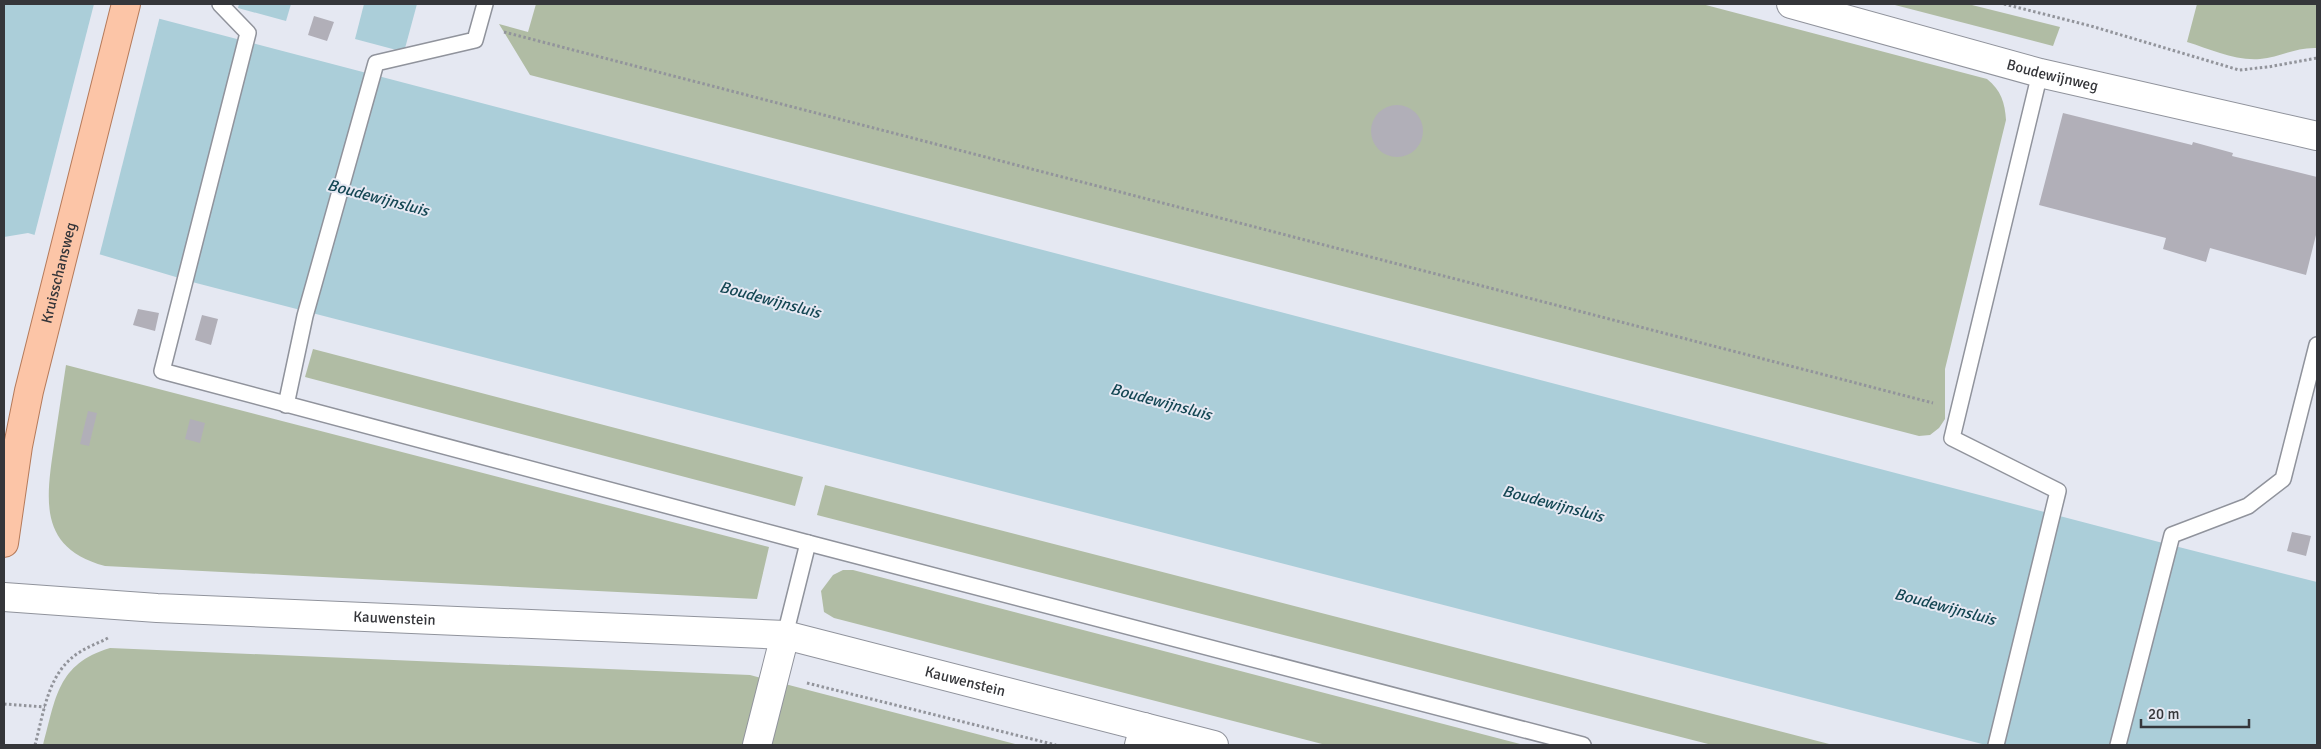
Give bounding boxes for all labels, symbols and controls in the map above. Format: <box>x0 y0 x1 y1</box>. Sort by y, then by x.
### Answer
street label: Boudewijnweg <box>2005 55 2100 95</box>
water label: Boudewijnsluis <box>325 175 433 222</box>
street label: Kruisschansweg <box>37 220 80 325</box>
water label: Boudewijnsluis <box>717 277 825 324</box>
water label: Boudewijnsluis <box>1108 379 1216 426</box>
water label: Boudewijnsluis <box>1500 481 1608 528</box>
water label: Boudewijnsluis <box>1892 584 2000 631</box>
street label: Kauwenstein <box>353 607 436 629</box>
street label: Kauwenstein <box>923 662 1007 700</box>
scale bar <box>2141 696 2248 728</box>
text: 20 m <box>2148 705 2179 723</box>

